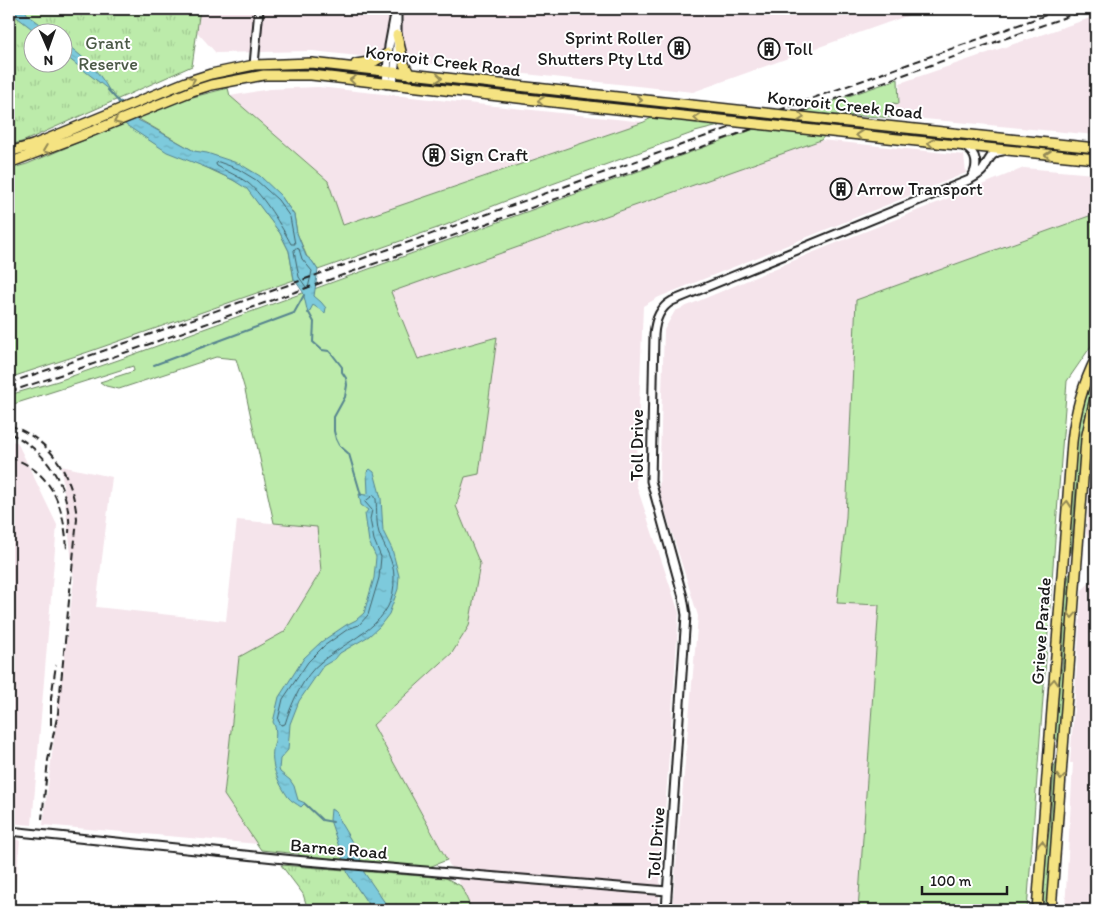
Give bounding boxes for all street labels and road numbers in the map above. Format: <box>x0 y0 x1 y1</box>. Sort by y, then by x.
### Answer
street label: Kororoit Creek Road <box>364 41 522 81</box>
street label: Kororoit Creek Road <box>766 86 924 124</box>
street label: Toll Drive <box>626 409 648 481</box>
street label: Grieve Parade <box>1026 577 1056 685</box>
street label: Toll Drive <box>643 806 669 880</box>
street label: Barnes Road <box>289 834 389 864</box>

